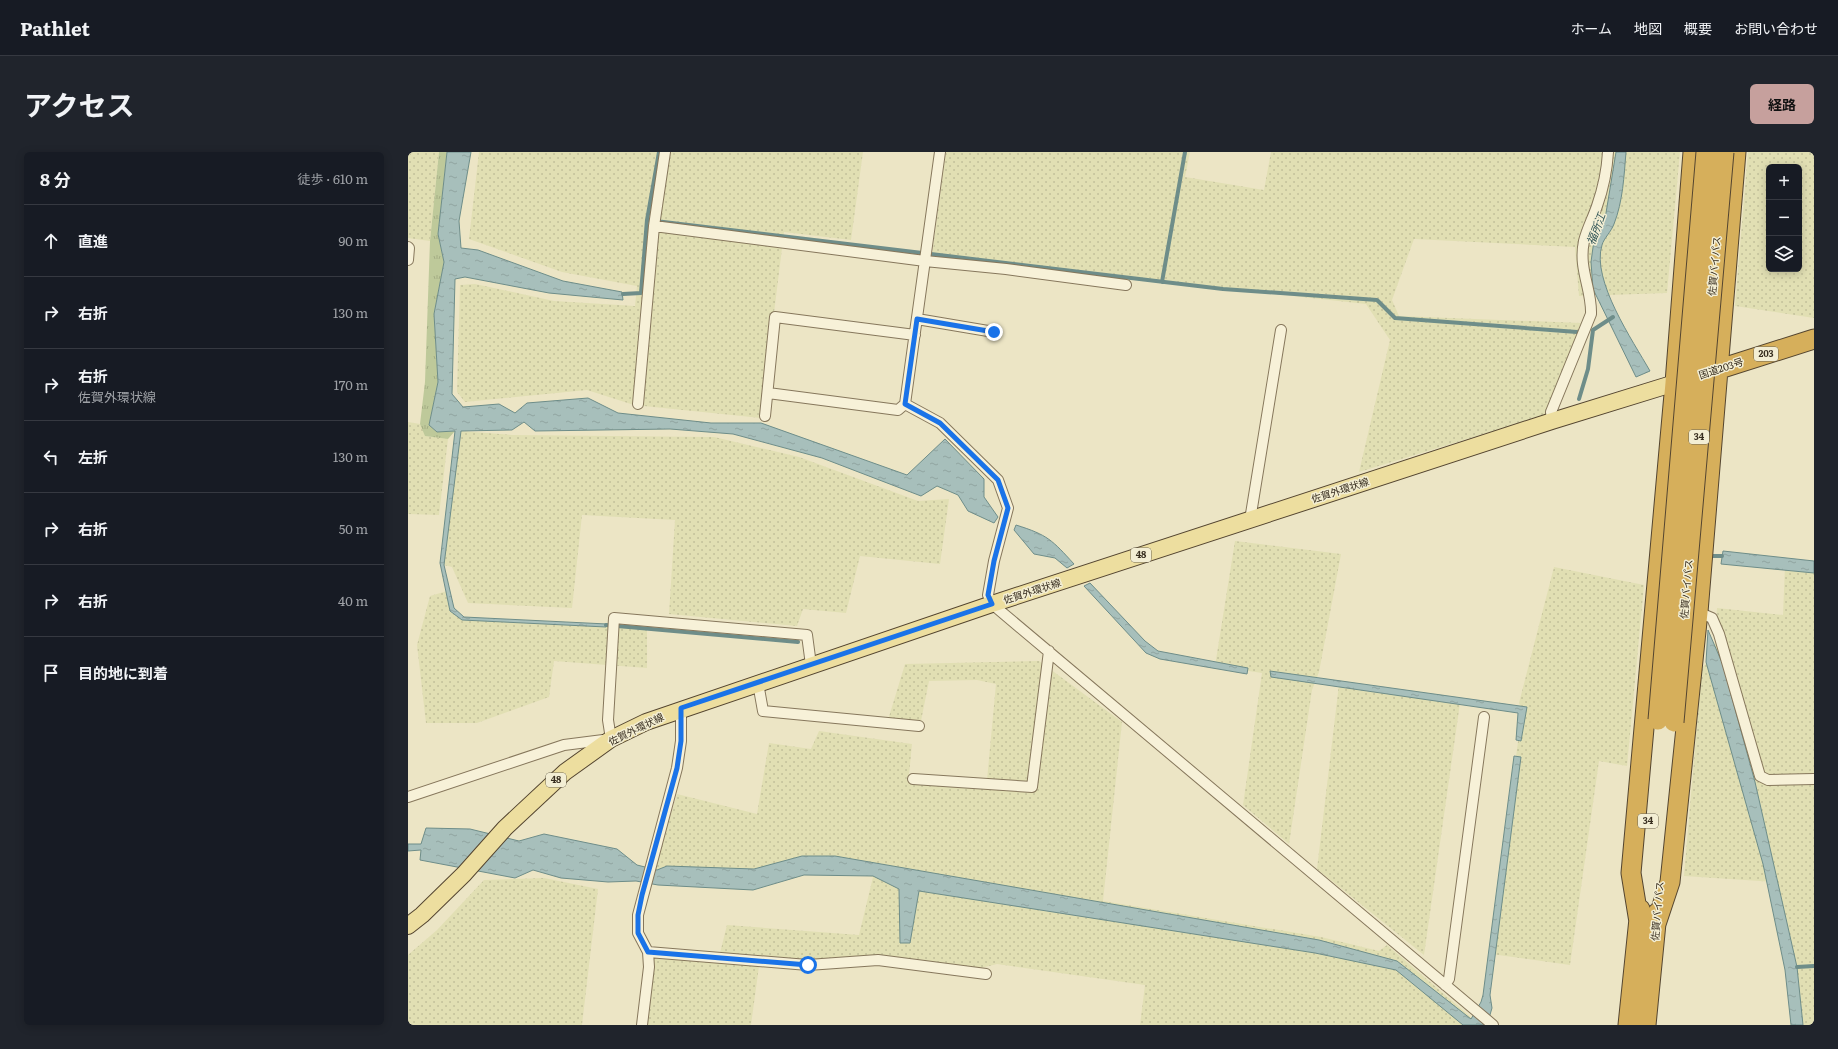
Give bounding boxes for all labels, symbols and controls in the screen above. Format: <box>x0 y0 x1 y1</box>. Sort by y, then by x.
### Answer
text: Pathlet <box>20 14 90 42</box>
text: ホーム <box>1570 18 1612 38</box>
text: 地図 <box>1634 18 1662 38</box>
text: 概要 <box>1684 18 1712 38</box>
text: お問い合わせ <box>1734 18 1818 38</box>
text: アクセス <box>24 83 135 125</box>
button: 経路 <box>1750 84 1814 124</box>
map controls <box>1766 164 1802 272</box>
button: + <box>1766 164 1802 200</box>
text: 8 分 <box>40 166 70 191</box>
text: 徒歩 · 610 m <box>297 169 368 188</box>
button: − <box>1766 200 1802 236</box>
water label: 福所江 <box>1582 209 1609 247</box>
text: 直進 <box>78 229 108 252</box>
icon: ahead <box>40 230 62 252</box>
text: 90 m <box>338 231 368 250</box>
street label: 佐賀バイパス <box>1703 236 1724 296</box>
button: layers <box>1766 236 1802 272</box>
text: 右折 <box>78 301 108 324</box>
icon: right <box>40 302 62 324</box>
text: 130 m <box>333 303 368 322</box>
route end <box>985 323 1003 341</box>
road number: 203 <box>1754 347 1778 361</box>
street label: 国道203号 <box>1697 353 1745 382</box>
text: 右折 <box>78 364 108 387</box>
icon: right <box>40 374 62 396</box>
text: 170 m <box>334 375 368 394</box>
text: 佐賀外環状線 <box>78 387 156 406</box>
road number: 34 <box>1689 430 1709 444</box>
text: 左折 <box>78 445 108 468</box>
icon: left <box>40 446 62 468</box>
text: 130 m <box>333 447 368 466</box>
street label: 佐賀外環状線 <box>1309 473 1371 506</box>
text: 右折 <box>78 517 108 540</box>
icon: right <box>40 518 62 540</box>
text: 50 m <box>339 519 368 538</box>
road number: 48 <box>1131 548 1151 562</box>
street label: 佐賀バイパス <box>1675 559 1696 619</box>
street label: 佐賀外環状線 <box>1001 574 1063 607</box>
text: 右折 <box>78 589 108 612</box>
icon: right <box>40 590 62 612</box>
text: 40 m <box>338 591 368 610</box>
text: 目的地に到着 <box>78 661 168 684</box>
icon: arrive <box>40 662 62 684</box>
street label: 佐賀外環状線 <box>606 709 666 748</box>
road number: 48 <box>546 773 566 787</box>
road number: 34 <box>1638 814 1658 828</box>
street label: 佐賀バイパス <box>1646 881 1667 941</box>
route start <box>799 956 817 974</box>

